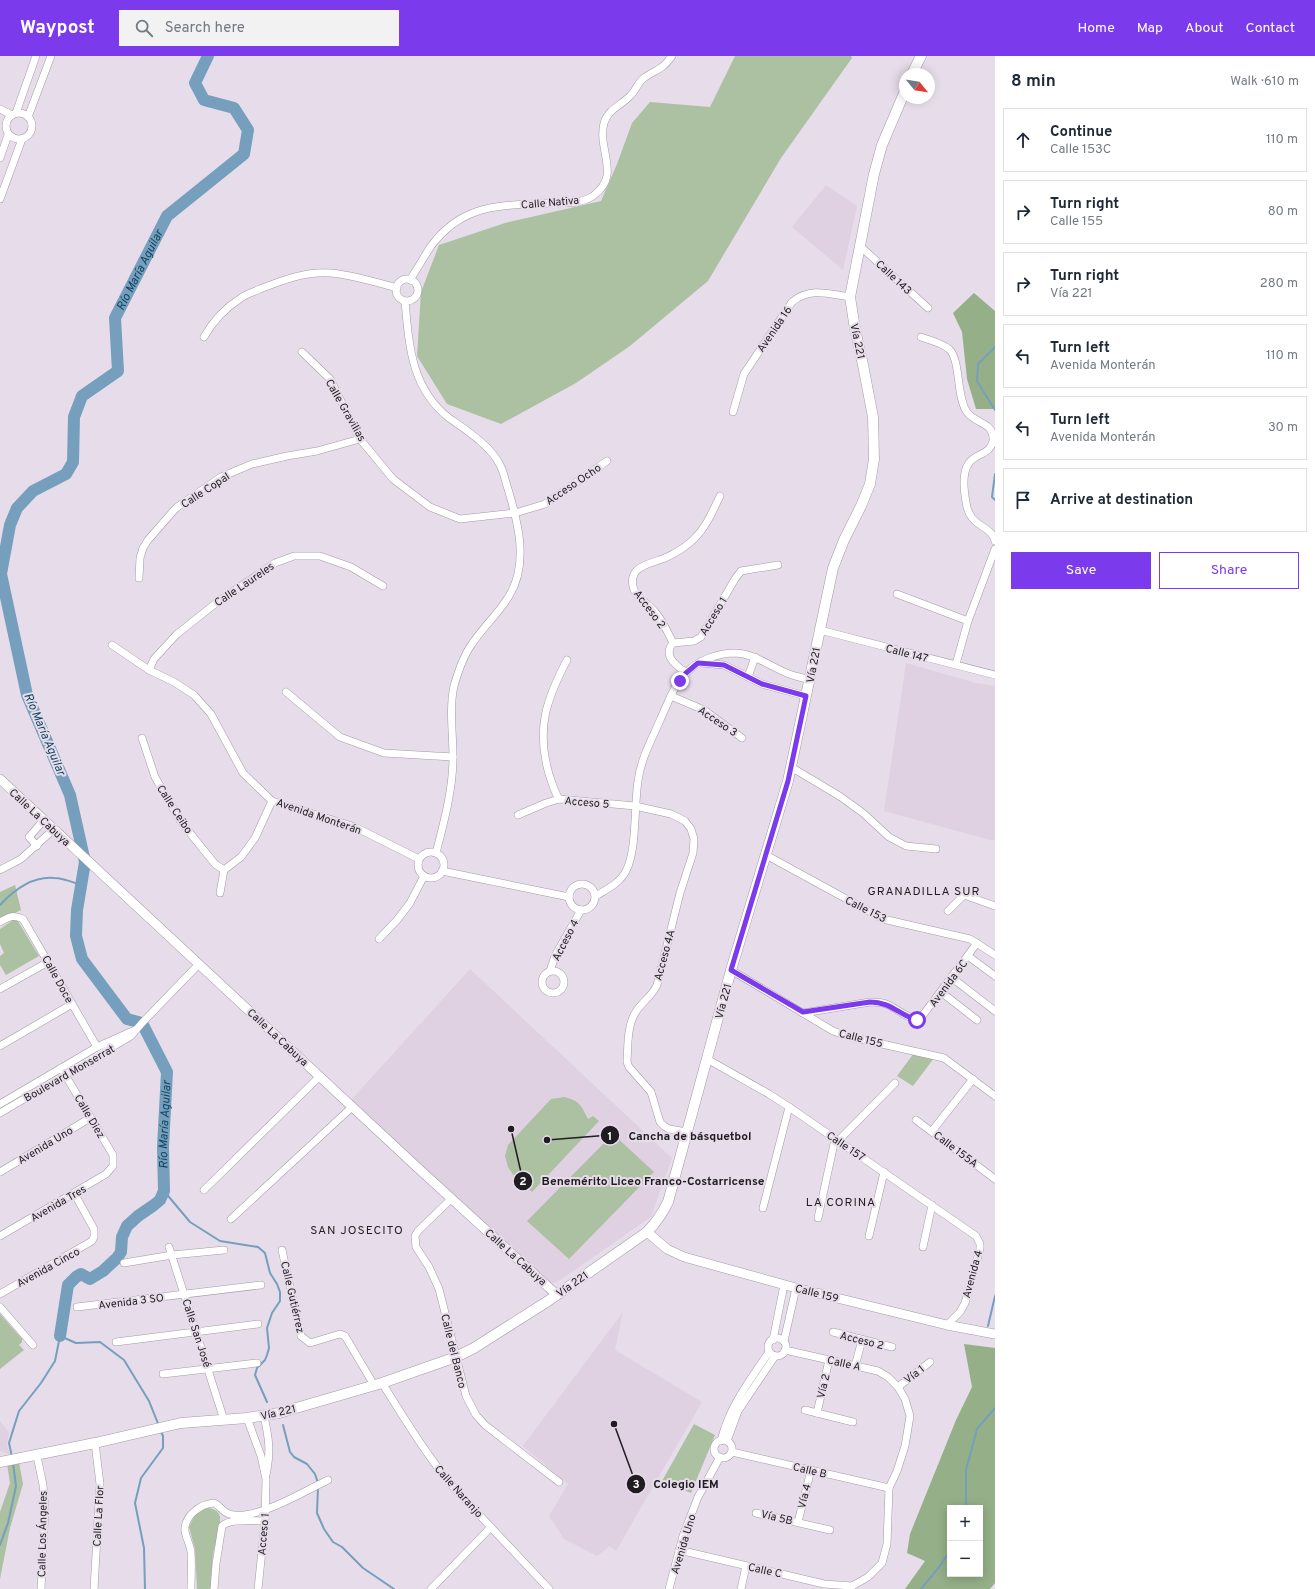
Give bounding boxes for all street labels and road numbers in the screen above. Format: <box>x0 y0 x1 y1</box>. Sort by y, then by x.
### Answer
street label: Calle Nativa <box>520 193 580 213</box>
street label: Calle 143 <box>872 257 914 298</box>
street label: Avenida 16 <box>754 304 795 355</box>
street label: Vía 221 <box>846 322 868 360</box>
street label: Calle Gravilias <box>322 377 369 444</box>
street label: Acceso Ocho <box>543 461 604 509</box>
street label: Calle Copal <box>178 470 233 512</box>
street label: Calle Laureles <box>212 560 277 610</box>
street label: Acceso 2 <box>630 587 668 632</box>
street label: Acceso 1 <box>697 595 731 638</box>
street label: Calle 147 <box>884 642 930 666</box>
street label: Vía 221 <box>804 646 824 684</box>
street label: Acceso 3 <box>695 704 740 740</box>
street label: Calle Ceibo <box>153 782 195 837</box>
street label: Calle La Cabuya <box>6 786 73 850</box>
street label: Acceso 5 <box>564 794 610 812</box>
street label: Avenida Monterán <box>274 796 363 838</box>
street label: Calle 153 <box>842 893 889 926</box>
street label: Acceso 4 <box>549 917 582 964</box>
street label: Acceso 4A <box>651 928 678 982</box>
street label: Calle Doce <box>38 953 76 1006</box>
street label: Avenida 6C <box>926 957 971 1010</box>
street label: Vía 221 <box>713 982 735 1020</box>
street label: Calle La Cabuya <box>244 1006 311 1070</box>
street label: Calle 155 <box>837 1027 884 1051</box>
street label: Boulevard Monserrat <box>22 1042 117 1106</box>
street label: Calle Diez <box>71 1092 108 1141</box>
street label: Avenida Uno <box>15 1124 76 1168</box>
street label: Calle 157 <box>823 1129 868 1165</box>
street label: Calle 155A <box>930 1129 980 1171</box>
street label: Avenida Tres <box>28 1182 89 1225</box>
street label: Calle La Cabuya <box>481 1226 549 1289</box>
street label: Avenida Cinco <box>14 1245 83 1291</box>
street label: Avenida 4 <box>960 1249 986 1300</box>
street label: Calle Gutiérrez <box>277 1260 307 1334</box>
street label: Vía 221 <box>554 1269 591 1301</box>
street label: Calle 159 <box>793 1282 840 1306</box>
street label: Avenida 3 SO <box>98 1291 165 1313</box>
street label: Calle San José <box>178 1297 214 1370</box>
street label: Calle del Banco <box>437 1313 469 1390</box>
street label: Acceso 2 <box>838 1329 885 1353</box>
street label: Calle A <box>826 1353 862 1375</box>
street label: Vía 1 <box>901 1362 928 1387</box>
street label: Vía 2 <box>814 1372 834 1400</box>
street label: Vía 221 <box>259 1402 297 1424</box>
street label: Calle B <box>791 1460 828 1482</box>
street label: Calle Naranjo <box>431 1462 486 1521</box>
street label: Vía 4 <box>795 1482 815 1510</box>
street label: Calle La Flor <box>90 1484 108 1547</box>
street label: Calle Los Ángeles <box>34 1491 51 1577</box>
street label: Vía 5B <box>759 1508 794 1528</box>
street label: Acceso 1 <box>255 1512 273 1556</box>
street label: Avenida Uno <box>668 1513 700 1576</box>
street label: Calle C <box>747 1561 783 1581</box>

